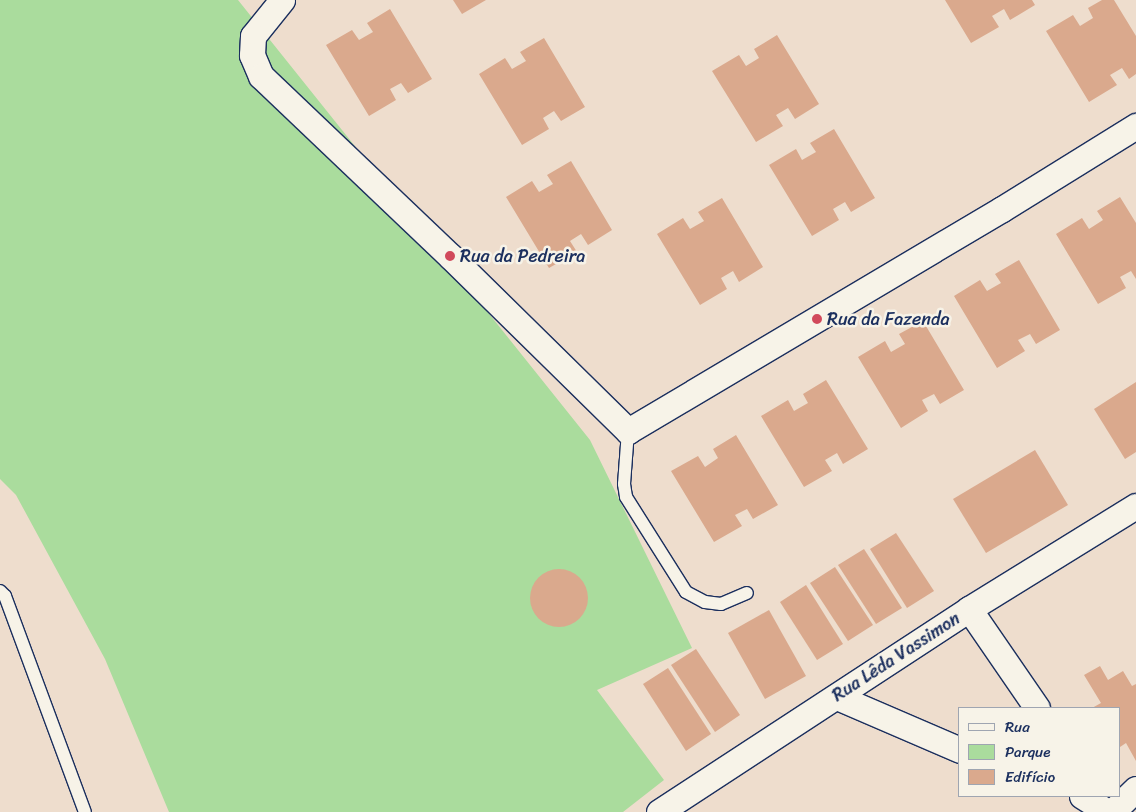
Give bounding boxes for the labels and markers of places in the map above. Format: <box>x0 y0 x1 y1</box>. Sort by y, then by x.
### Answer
place label: Rua da Pedreira <box>460 245 585 267</box>
marker: Rua da Pedreira <box>444 250 456 262</box>
place label: Rua da Fazenda <box>827 308 949 330</box>
marker: Rua da Fazenda <box>811 313 823 325</box>

